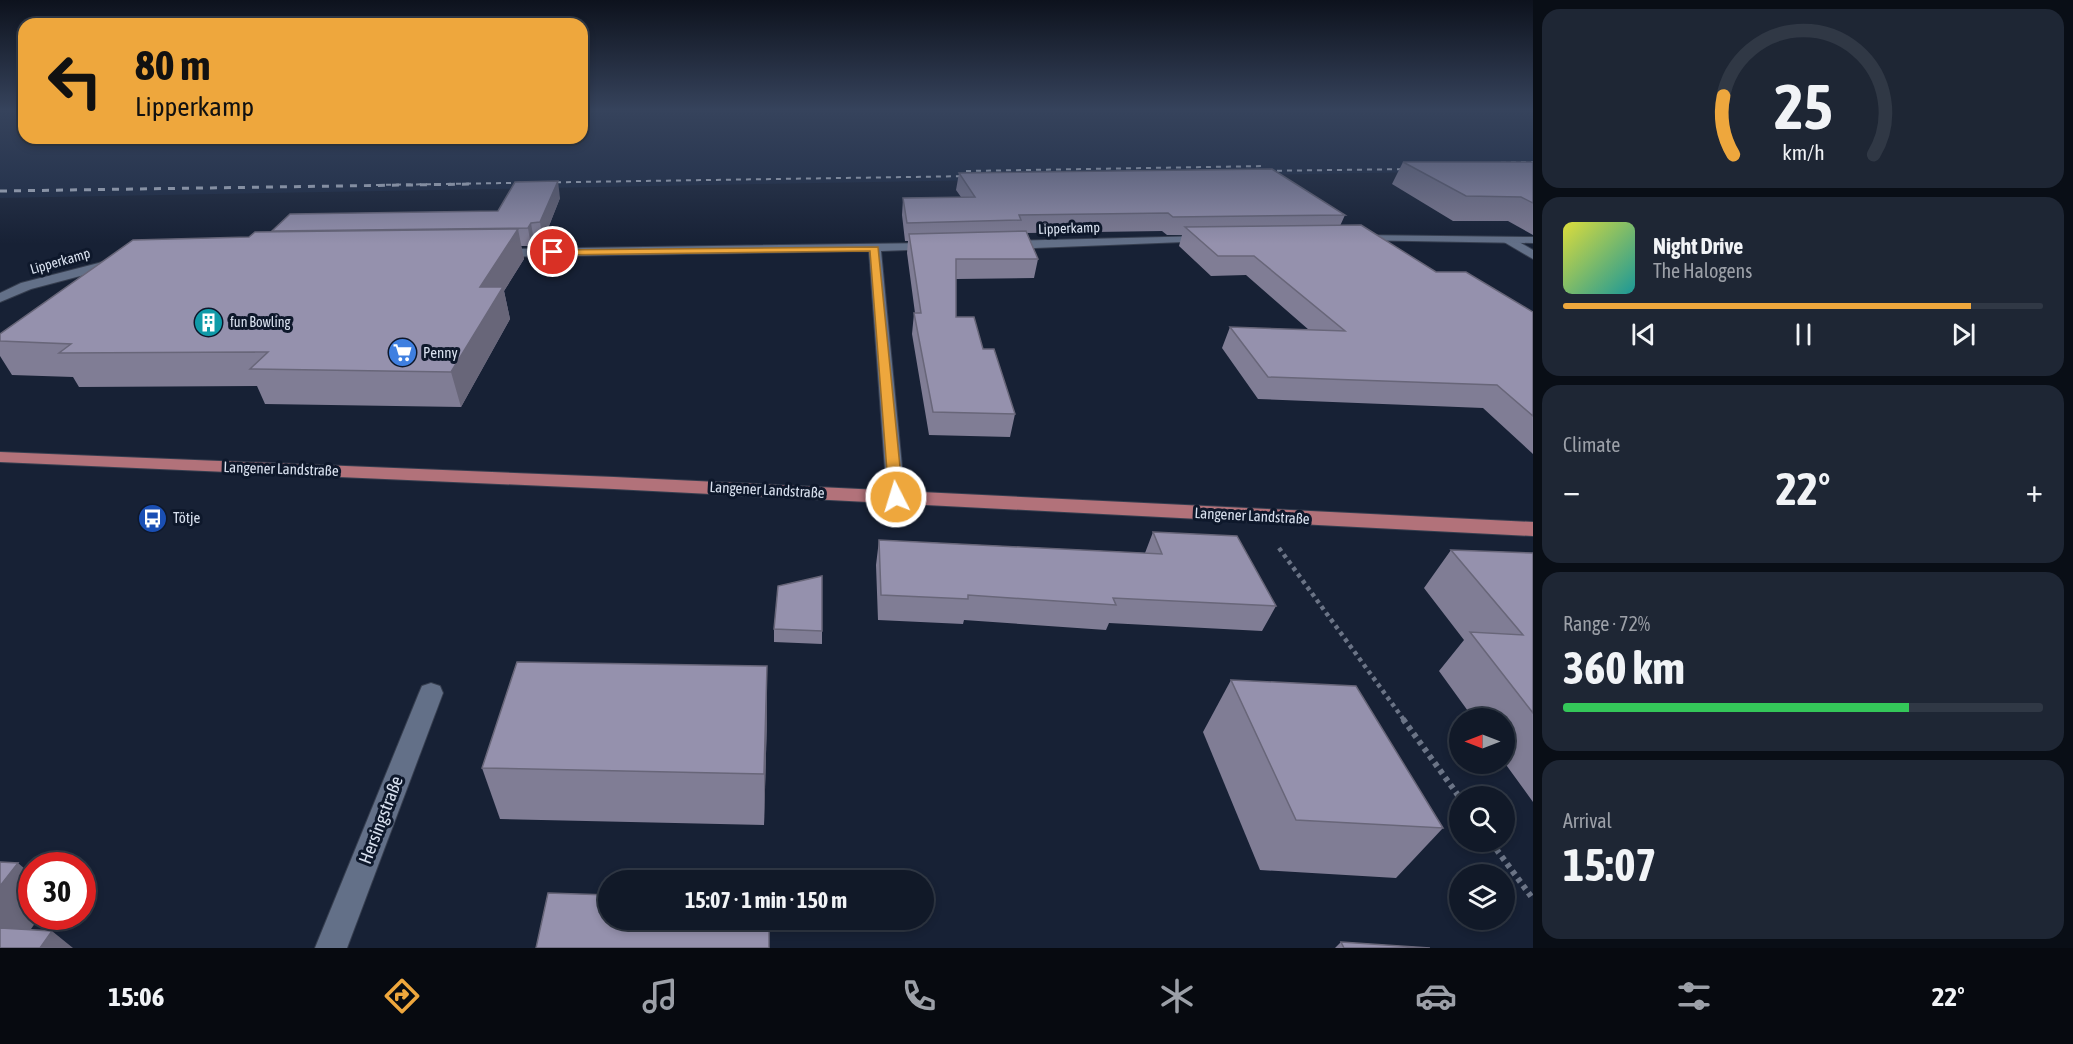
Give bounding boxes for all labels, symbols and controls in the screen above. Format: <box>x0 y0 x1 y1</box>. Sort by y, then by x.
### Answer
text: 80 m <box>135 41 210 89</box>
icon: left <box>36 42 114 120</box>
text: 25 <box>1774 72 1832 143</box>
text: Lipperkamp <box>135 91 254 122</box>
text: km/h <box>1782 141 1824 166</box>
street label: Lipperkamp <box>1038 219 1101 237</box>
pin <box>527 226 578 277</box>
text: Night Drive <box>1653 233 1743 259</box>
icon: arrive <box>536 235 569 268</box>
street label: Lipperkamp <box>28 245 92 277</box>
text: The Halogens <box>1653 259 1752 282</box>
building icon: fun Bowling <box>193 306 225 338</box>
place label: fun Bowling <box>230 314 291 330</box>
icon: previous <box>1627 318 1660 351</box>
icon: pause <box>1787 318 1820 351</box>
icon: next <box>1947 318 1980 351</box>
supermarket icon: Penny <box>386 337 418 369</box>
place label: Penny <box>423 344 458 361</box>
text: Climate <box>1563 433 1620 456</box>
street label: Langener Landstraße <box>223 458 339 479</box>
text: 22° <box>1776 463 1830 515</box>
position arrow <box>864 465 928 529</box>
text: − <box>1563 471 1580 509</box>
text: + <box>2026 471 2043 509</box>
street label: Langener Landstraße <box>709 478 825 501</box>
bus stop icon: Tötje <box>136 502 168 534</box>
street label: Langener Landstraße <box>1194 504 1310 527</box>
place label: Tötje <box>173 509 201 526</box>
text: Range · 72% <box>1563 612 1650 635</box>
text: 360 km <box>1563 642 1685 694</box>
north arrow <box>1449 708 1515 774</box>
map controls <box>1449 708 1515 930</box>
street label: Hersingstraße <box>354 773 407 867</box>
button: search <box>1449 786 1515 852</box>
text: Arrival <box>1563 809 1612 832</box>
text: 15:07 <box>1563 839 1657 891</box>
speed limit sign: 30 <box>18 852 96 930</box>
button: layers <box>1449 864 1515 930</box>
text: 15:07 · 1 min · 150 m <box>685 887 847 913</box>
icon: directions <box>381 975 423 1017</box>
icon: music <box>639 975 681 1017</box>
icon: phone <box>898 975 940 1017</box>
icon: climate <box>1156 975 1198 1017</box>
icon: car <box>1415 975 1457 1017</box>
icon: filters <box>1673 975 1715 1017</box>
text: 15:06 <box>108 981 164 1012</box>
text: 22° <box>1932 981 1965 1012</box>

